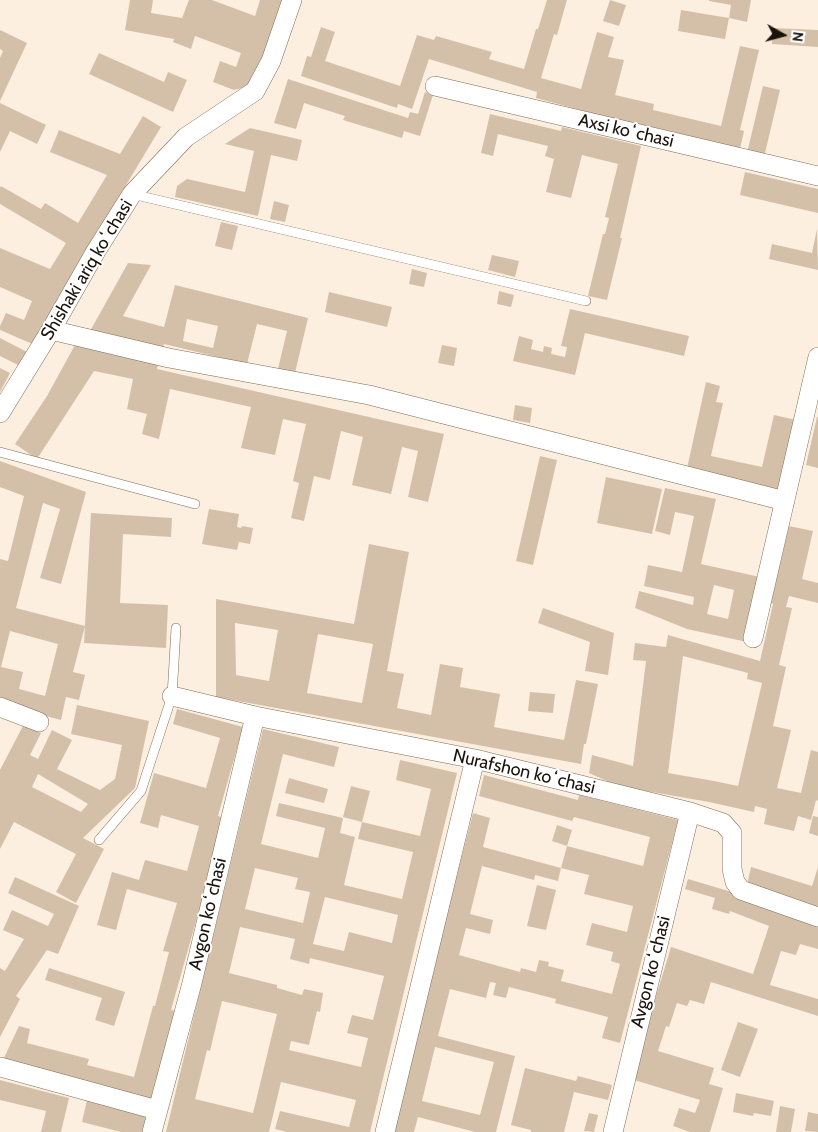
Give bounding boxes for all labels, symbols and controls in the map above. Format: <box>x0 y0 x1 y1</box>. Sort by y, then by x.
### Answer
north arrow <box>758 10 808 60</box>
text: N <box>788 31 807 43</box>
street label: Axsi koʻchasi <box>576 110 676 152</box>
street label: Shishaki ariq koʻchasi <box>37 196 137 344</box>
street label: Nurafshon koʻchasi <box>451 745 597 799</box>
street label: Avgon koʻchasi <box>185 856 231 972</box>
street label: Avgon koʻchasi <box>627 914 675 1030</box>

